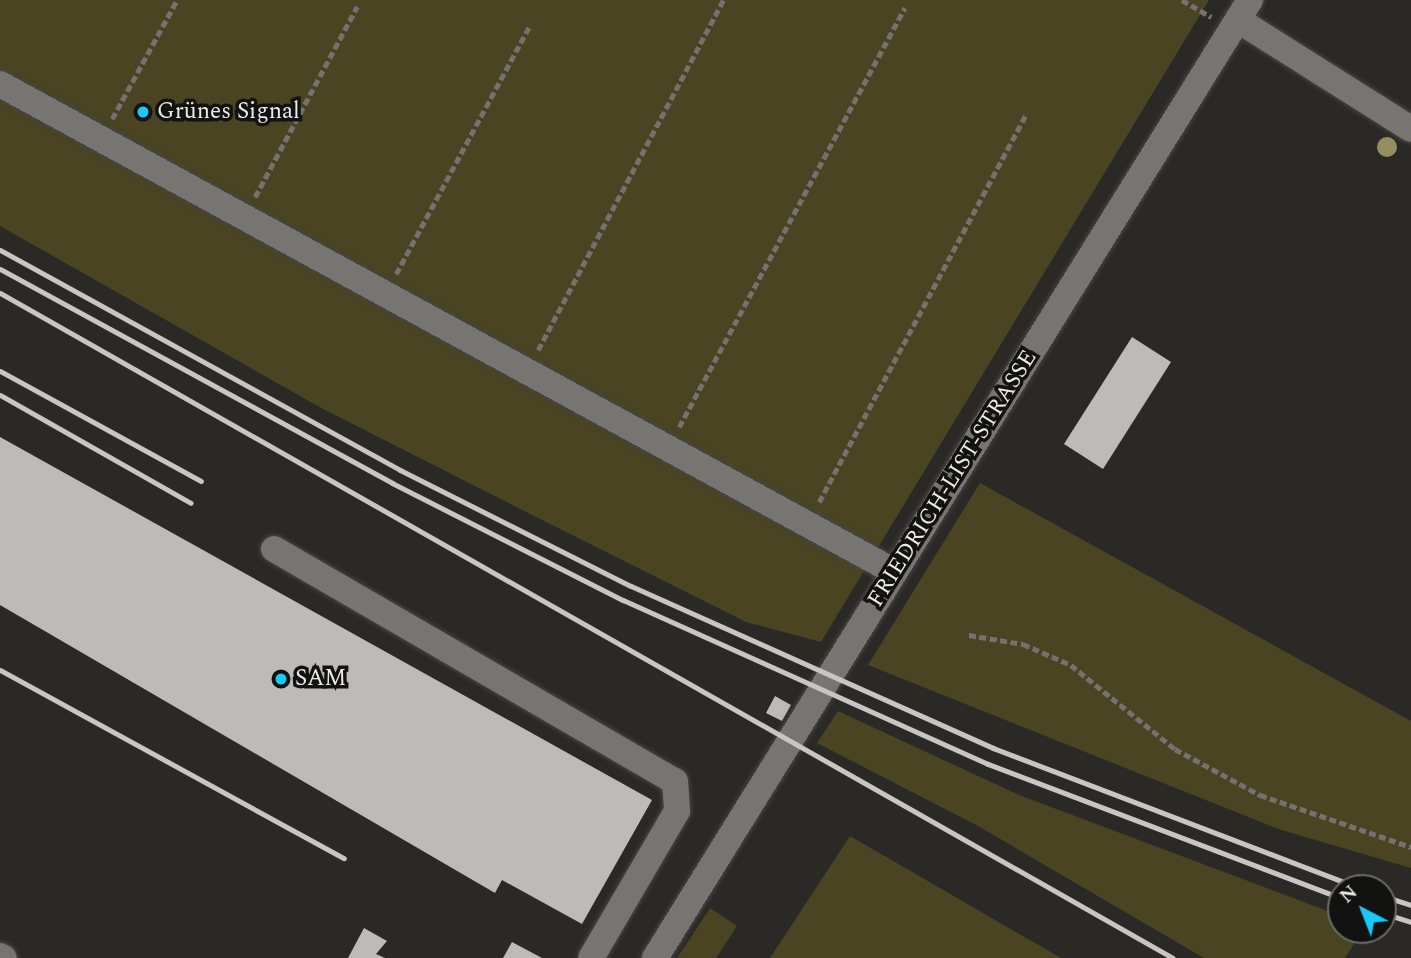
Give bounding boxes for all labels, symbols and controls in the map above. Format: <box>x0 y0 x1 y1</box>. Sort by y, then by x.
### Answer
place label: Grünes Signal <box>157 98 300 126</box>
marker: Grünes Signal <box>135 104 151 120</box>
street label: FRIEDRICH-LIST-STRASSE <box>862 346 1044 612</box>
place label: SAM <box>295 665 346 693</box>
marker: SAM <box>273 671 289 687</box>
north arrow <box>1327 874 1397 944</box>
text: N <box>1333 879 1364 910</box>

